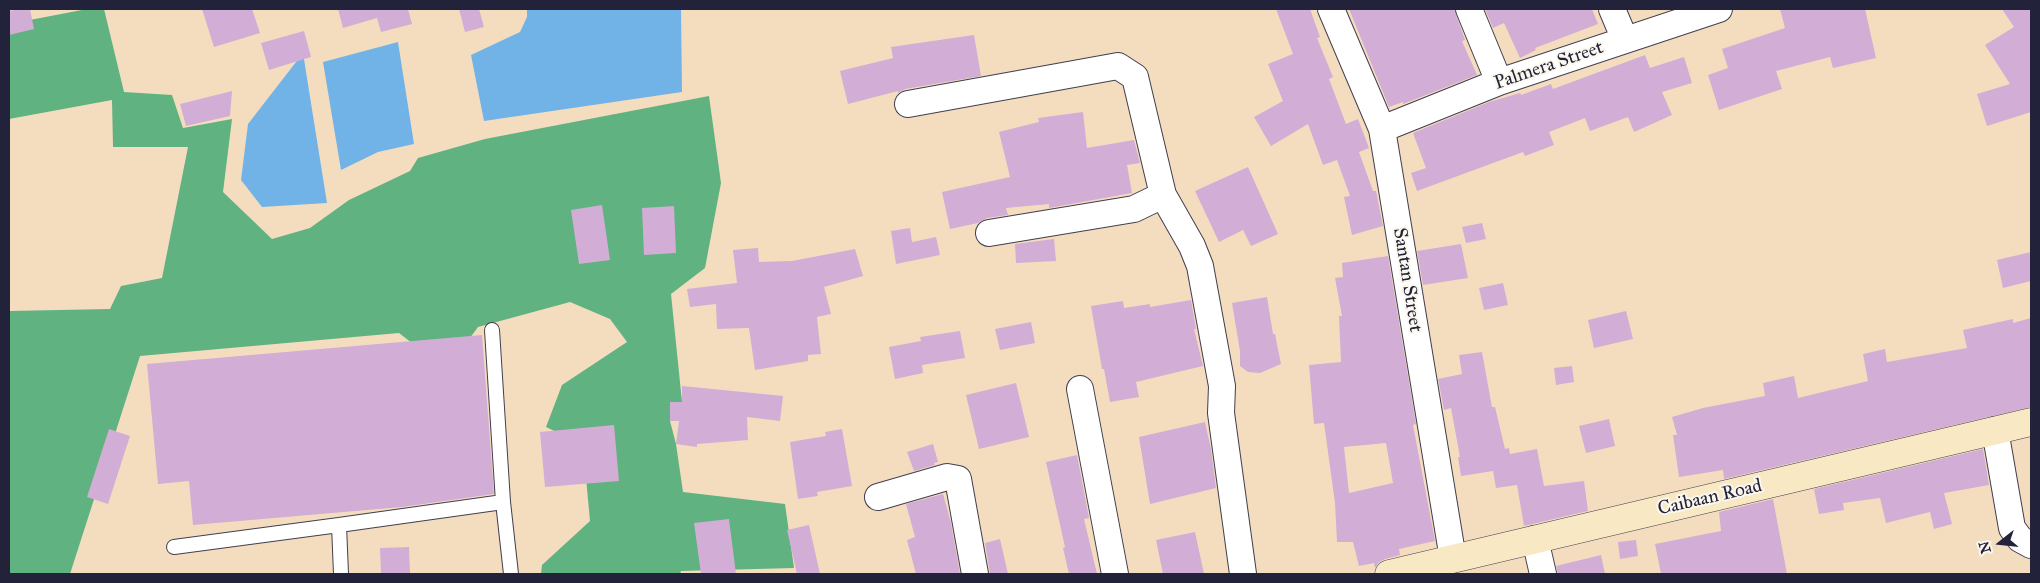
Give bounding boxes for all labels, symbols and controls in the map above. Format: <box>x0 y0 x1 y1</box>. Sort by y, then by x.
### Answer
street label: Palmera Street <box>1491 37 1607 95</box>
street label: Santan Street <box>1387 226 1427 334</box>
street label: Caibaan Road <box>1656 475 1764 521</box>
north arrow <box>1975 518 2025 568</box>
text: N <box>1975 539 1995 555</box>

